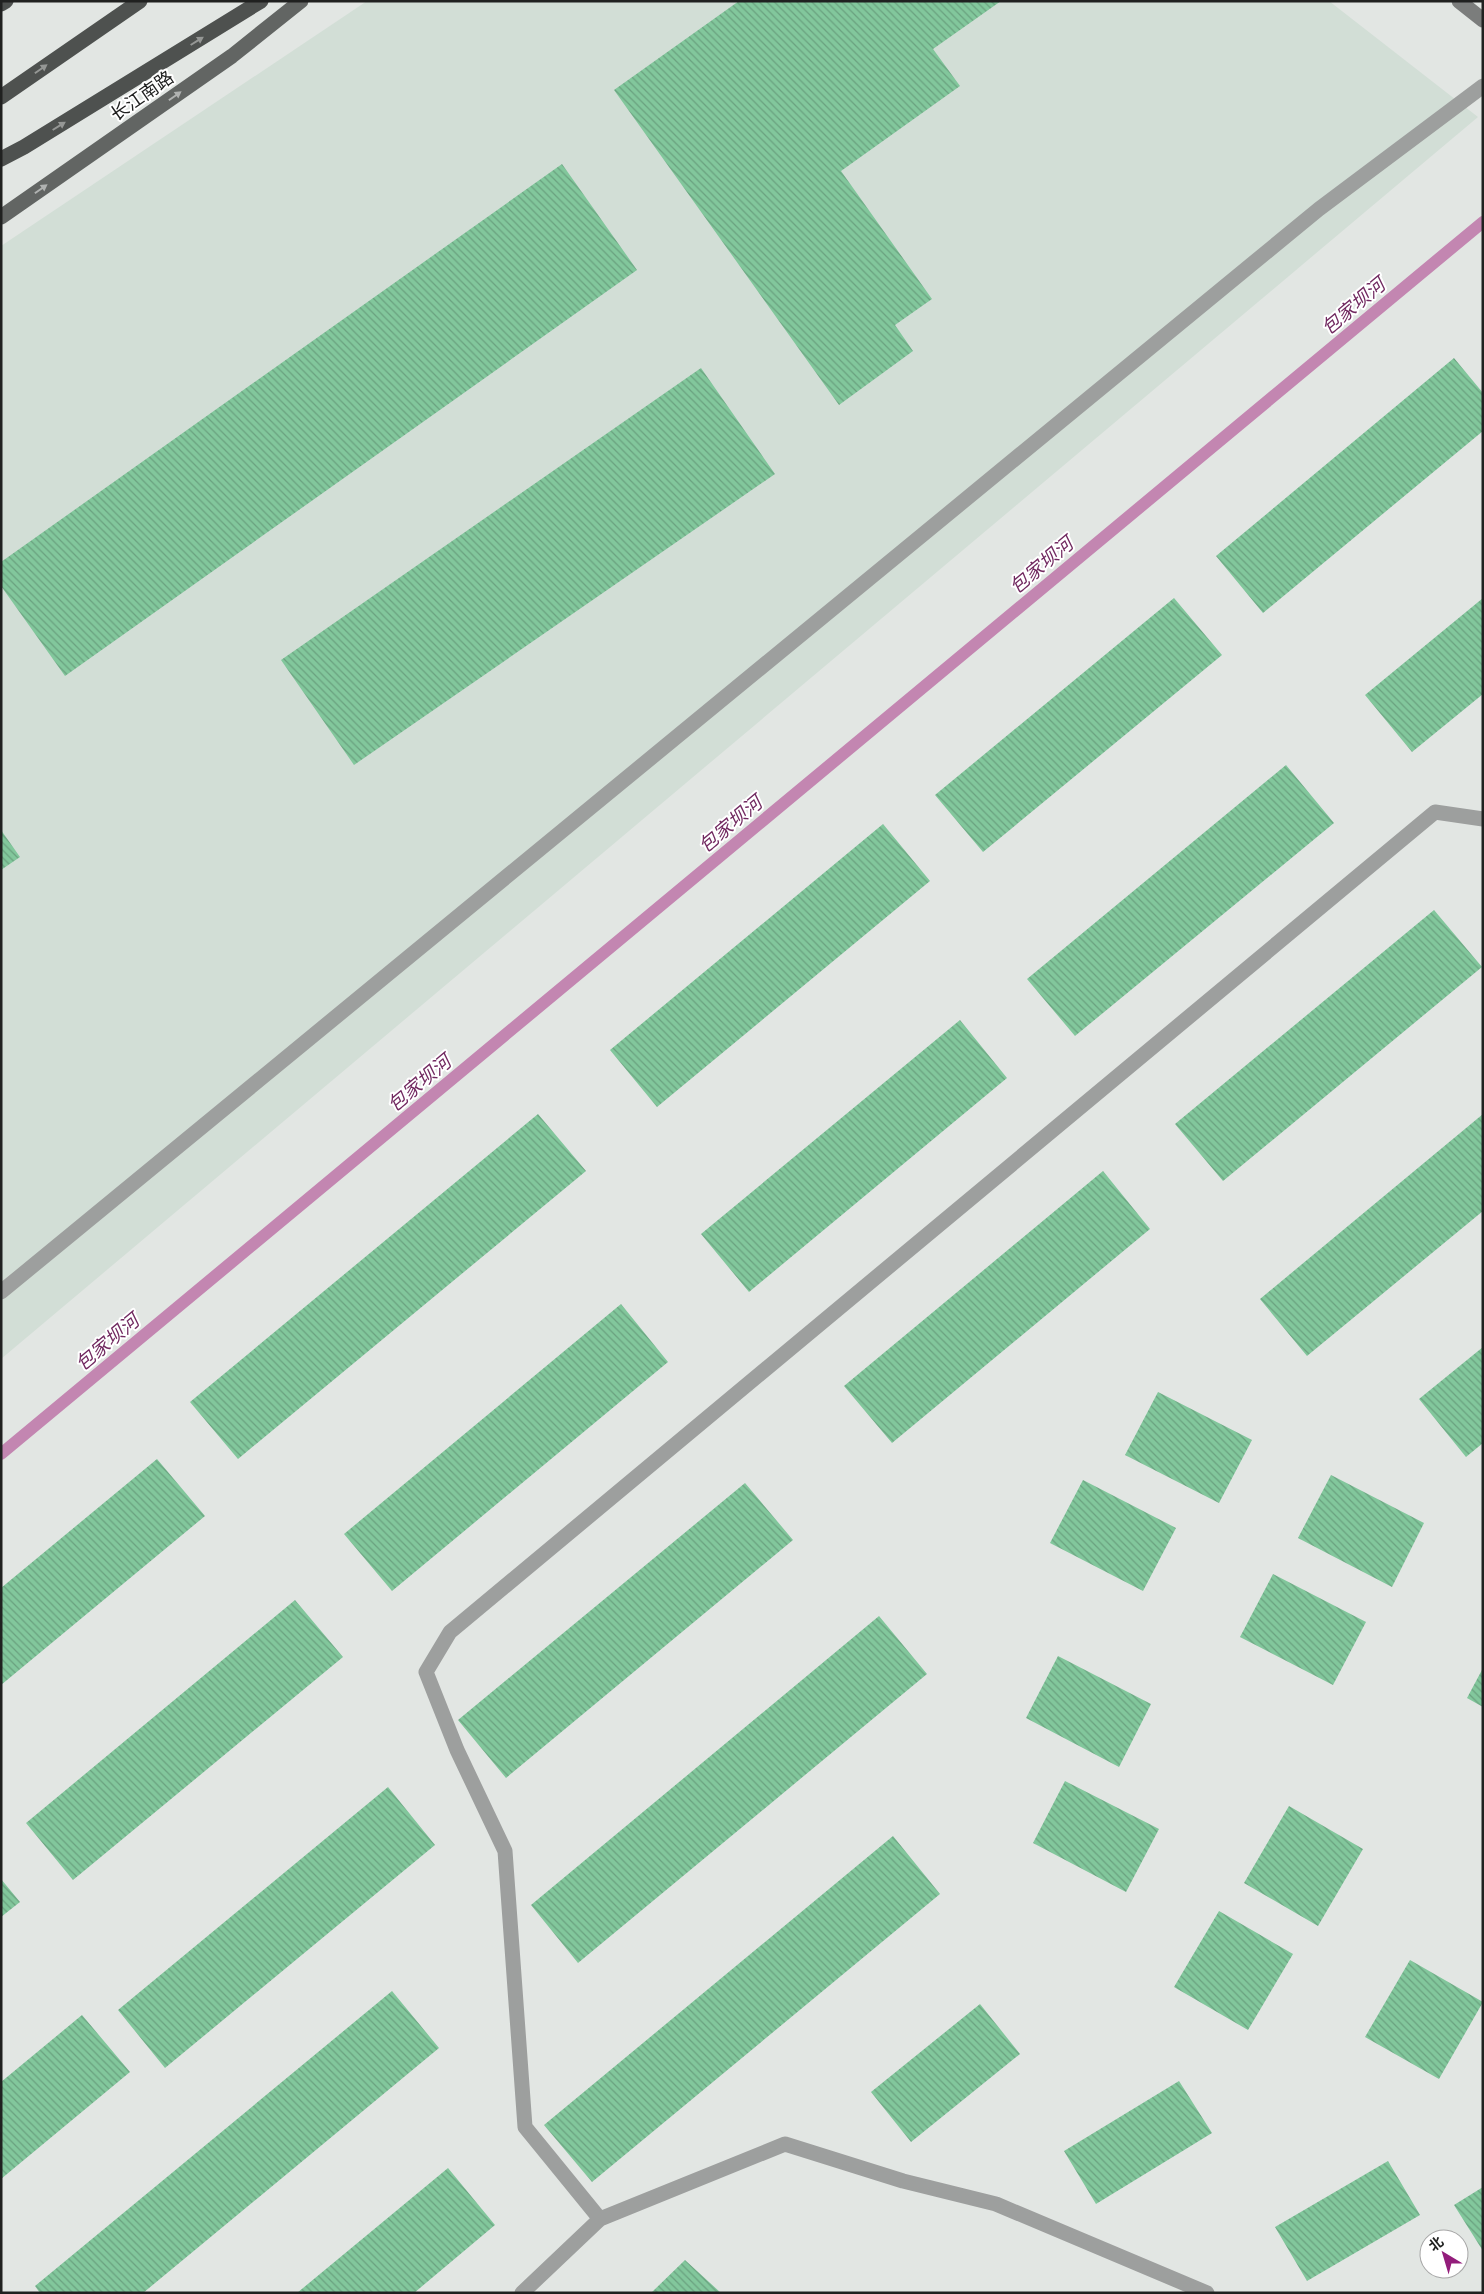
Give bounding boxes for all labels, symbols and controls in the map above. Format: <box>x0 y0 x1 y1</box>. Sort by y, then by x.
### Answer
one-way arrow <box>190 36 203 45</box>
one-way arrow <box>35 64 48 74</box>
street label: 长江南路 <box>106 66 177 125</box>
one-way arrow <box>168 91 181 101</box>
one-way arrow <box>52 121 65 130</box>
one-way arrow <box>34 184 48 194</box>
water label: 包家坝河 <box>1316 270 1392 339</box>
water label: 包家坝河 <box>1004 529 1080 598</box>
water label: 包家坝河 <box>693 788 769 857</box>
water label: 包家坝河 <box>382 1047 458 1116</box>
water label: 包家坝河 <box>70 1306 146 1375</box>
north arrow <box>1419 2229 1469 2279</box>
text: 北 <box>1425 2232 1446 2254</box>

